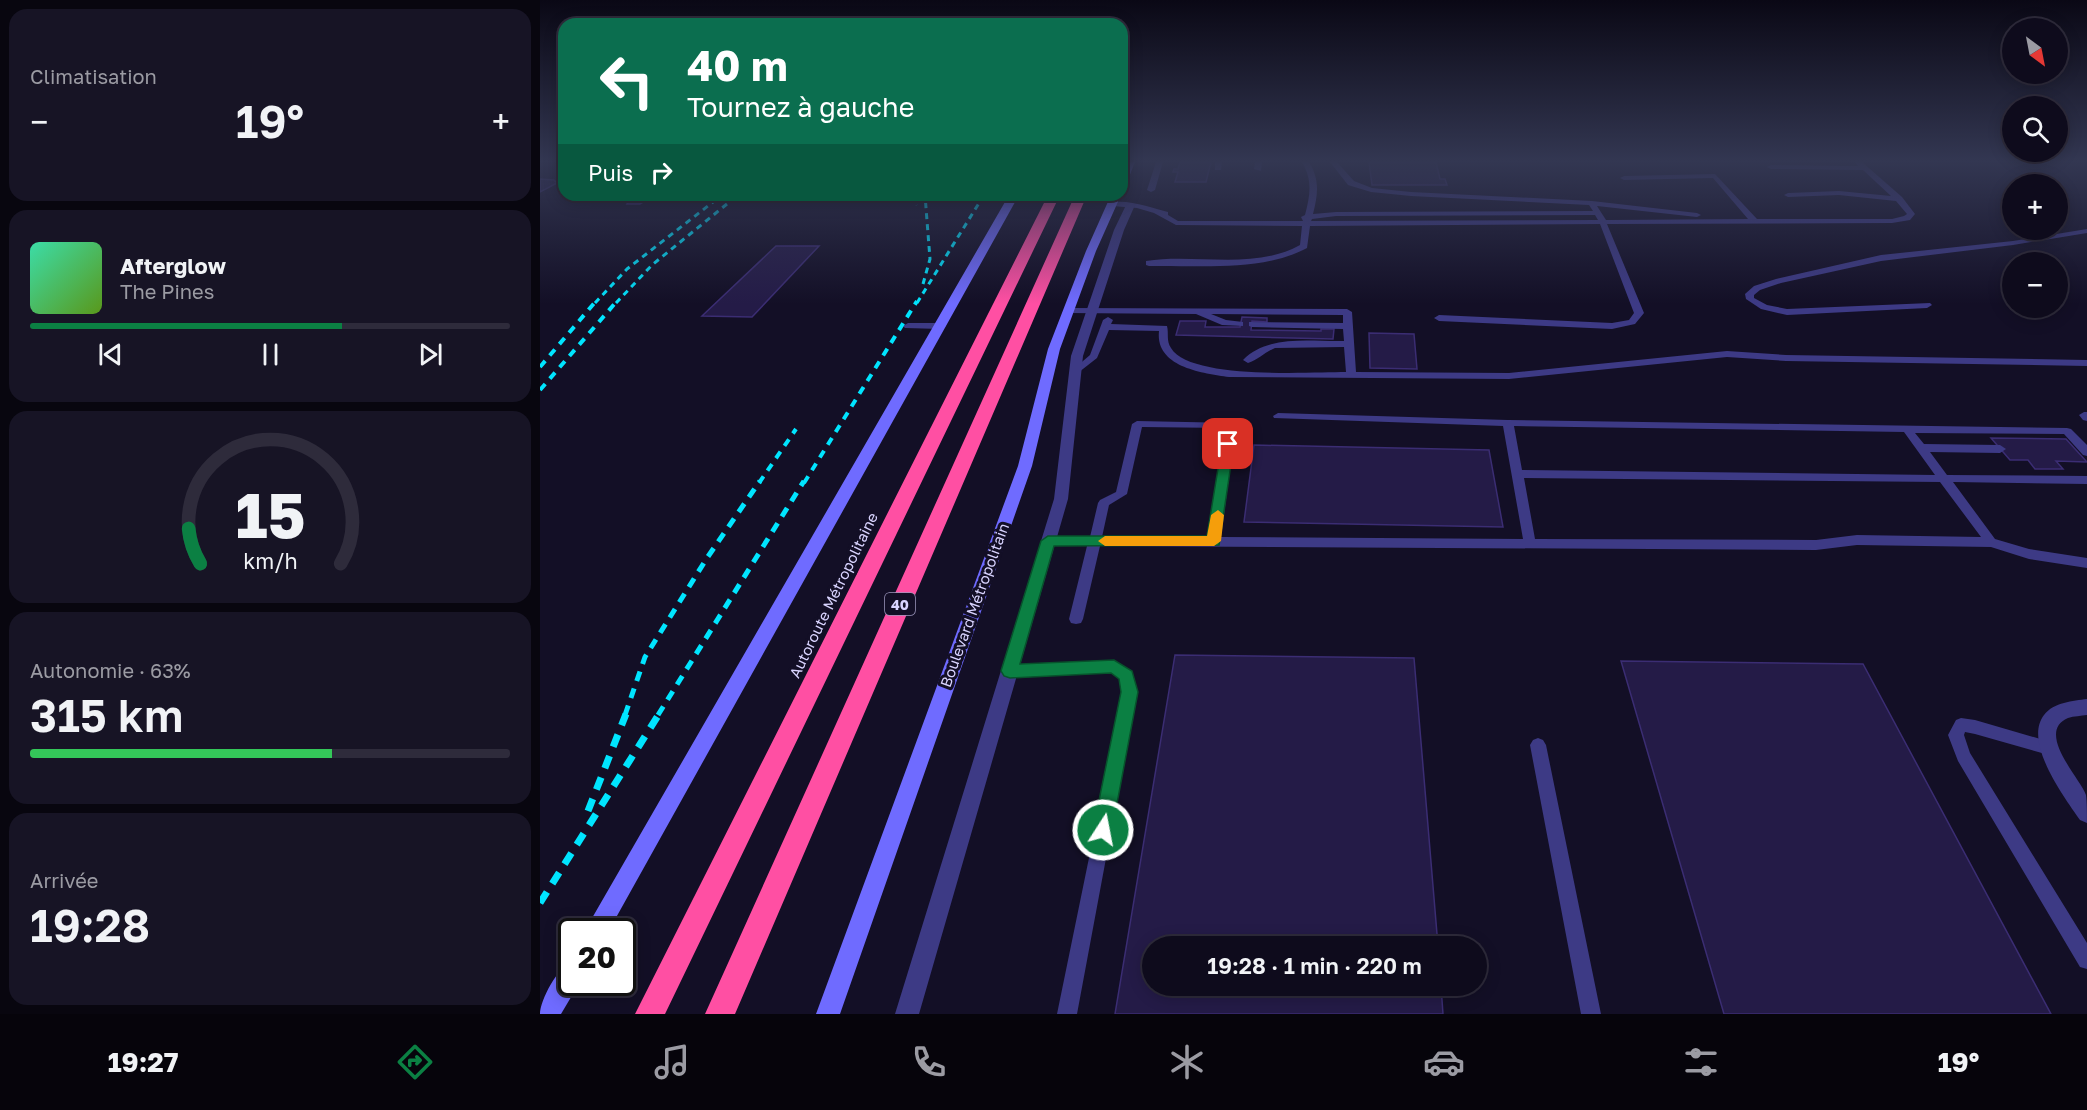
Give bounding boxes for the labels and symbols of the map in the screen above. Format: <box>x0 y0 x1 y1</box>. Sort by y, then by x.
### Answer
north arrow <box>2002 18 2068 84</box>
pin <box>1202 418 1253 469</box>
street label: Autoroute Métropolitaine <box>785 509 881 681</box>
street label: Boulevard Métropolitain <box>936 520 1012 690</box>
road number: 40 <box>885 593 915 615</box>
position arrow <box>1071 798 1135 862</box>
speed limit sign: 20 <box>558 918 636 996</box>

